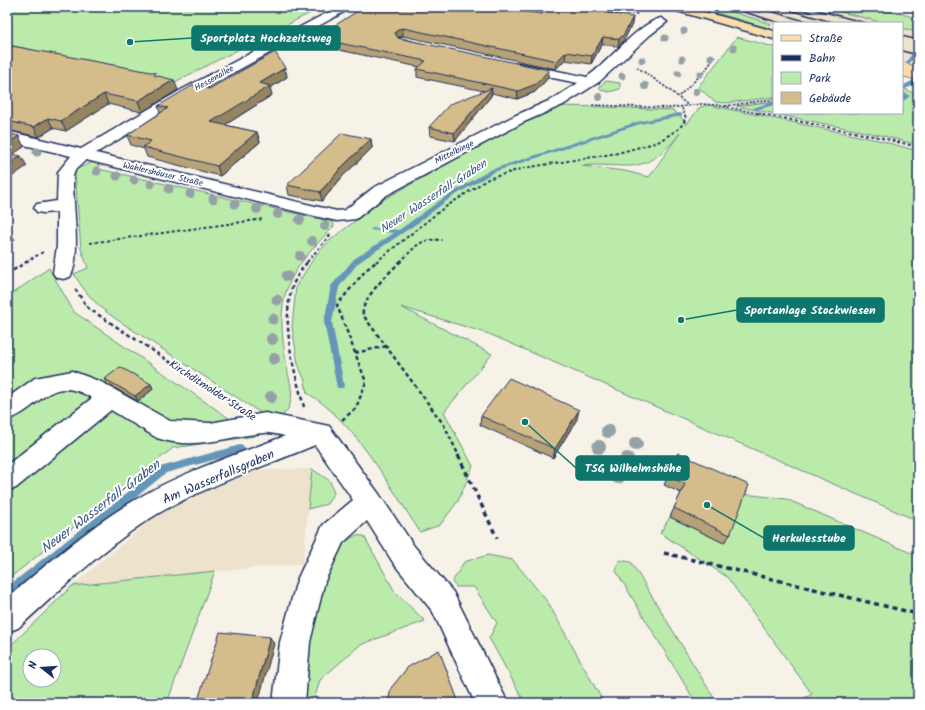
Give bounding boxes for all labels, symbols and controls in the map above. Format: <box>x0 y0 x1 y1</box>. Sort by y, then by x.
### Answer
legend <box>773 22 903 114</box>
callout: Sportplatz Hochzeitsweg <box>192 26 340 50</box>
text: Sportplatz Hochzeitsweg <box>200 29 332 48</box>
text: Straße <box>809 29 843 48</box>
text: Bahn <box>809 49 835 68</box>
street label: Hessenallee <box>192 61 237 95</box>
text: Park <box>809 69 831 88</box>
text: Gebäude <box>809 89 851 108</box>
street label: Mittelbinge <box>432 136 477 169</box>
water label: Neuer Wasserfall-Graben <box>376 154 492 238</box>
street label: Wahlershäuser Straße <box>121 158 204 191</box>
callout: Sportanlage Stockwiesen <box>737 298 884 322</box>
text: Sportanlage Stockwiesen <box>744 301 876 320</box>
street label: Kirchditmolder Straße <box>165 356 260 426</box>
street label: Am Wasserfallsgraben <box>159 444 278 510</box>
water label: Neuer Wasserfall-Graben <box>36 453 167 559</box>
callout: TSG Wilhelmshöhe <box>576 456 689 480</box>
text: TSG Wilhelmshöhe <box>585 459 681 478</box>
callout: Herkulesstube <box>764 526 854 550</box>
text: Herkulesstube <box>772 529 846 548</box>
north arrow <box>22 648 62 688</box>
text: N <box>24 659 43 671</box>

